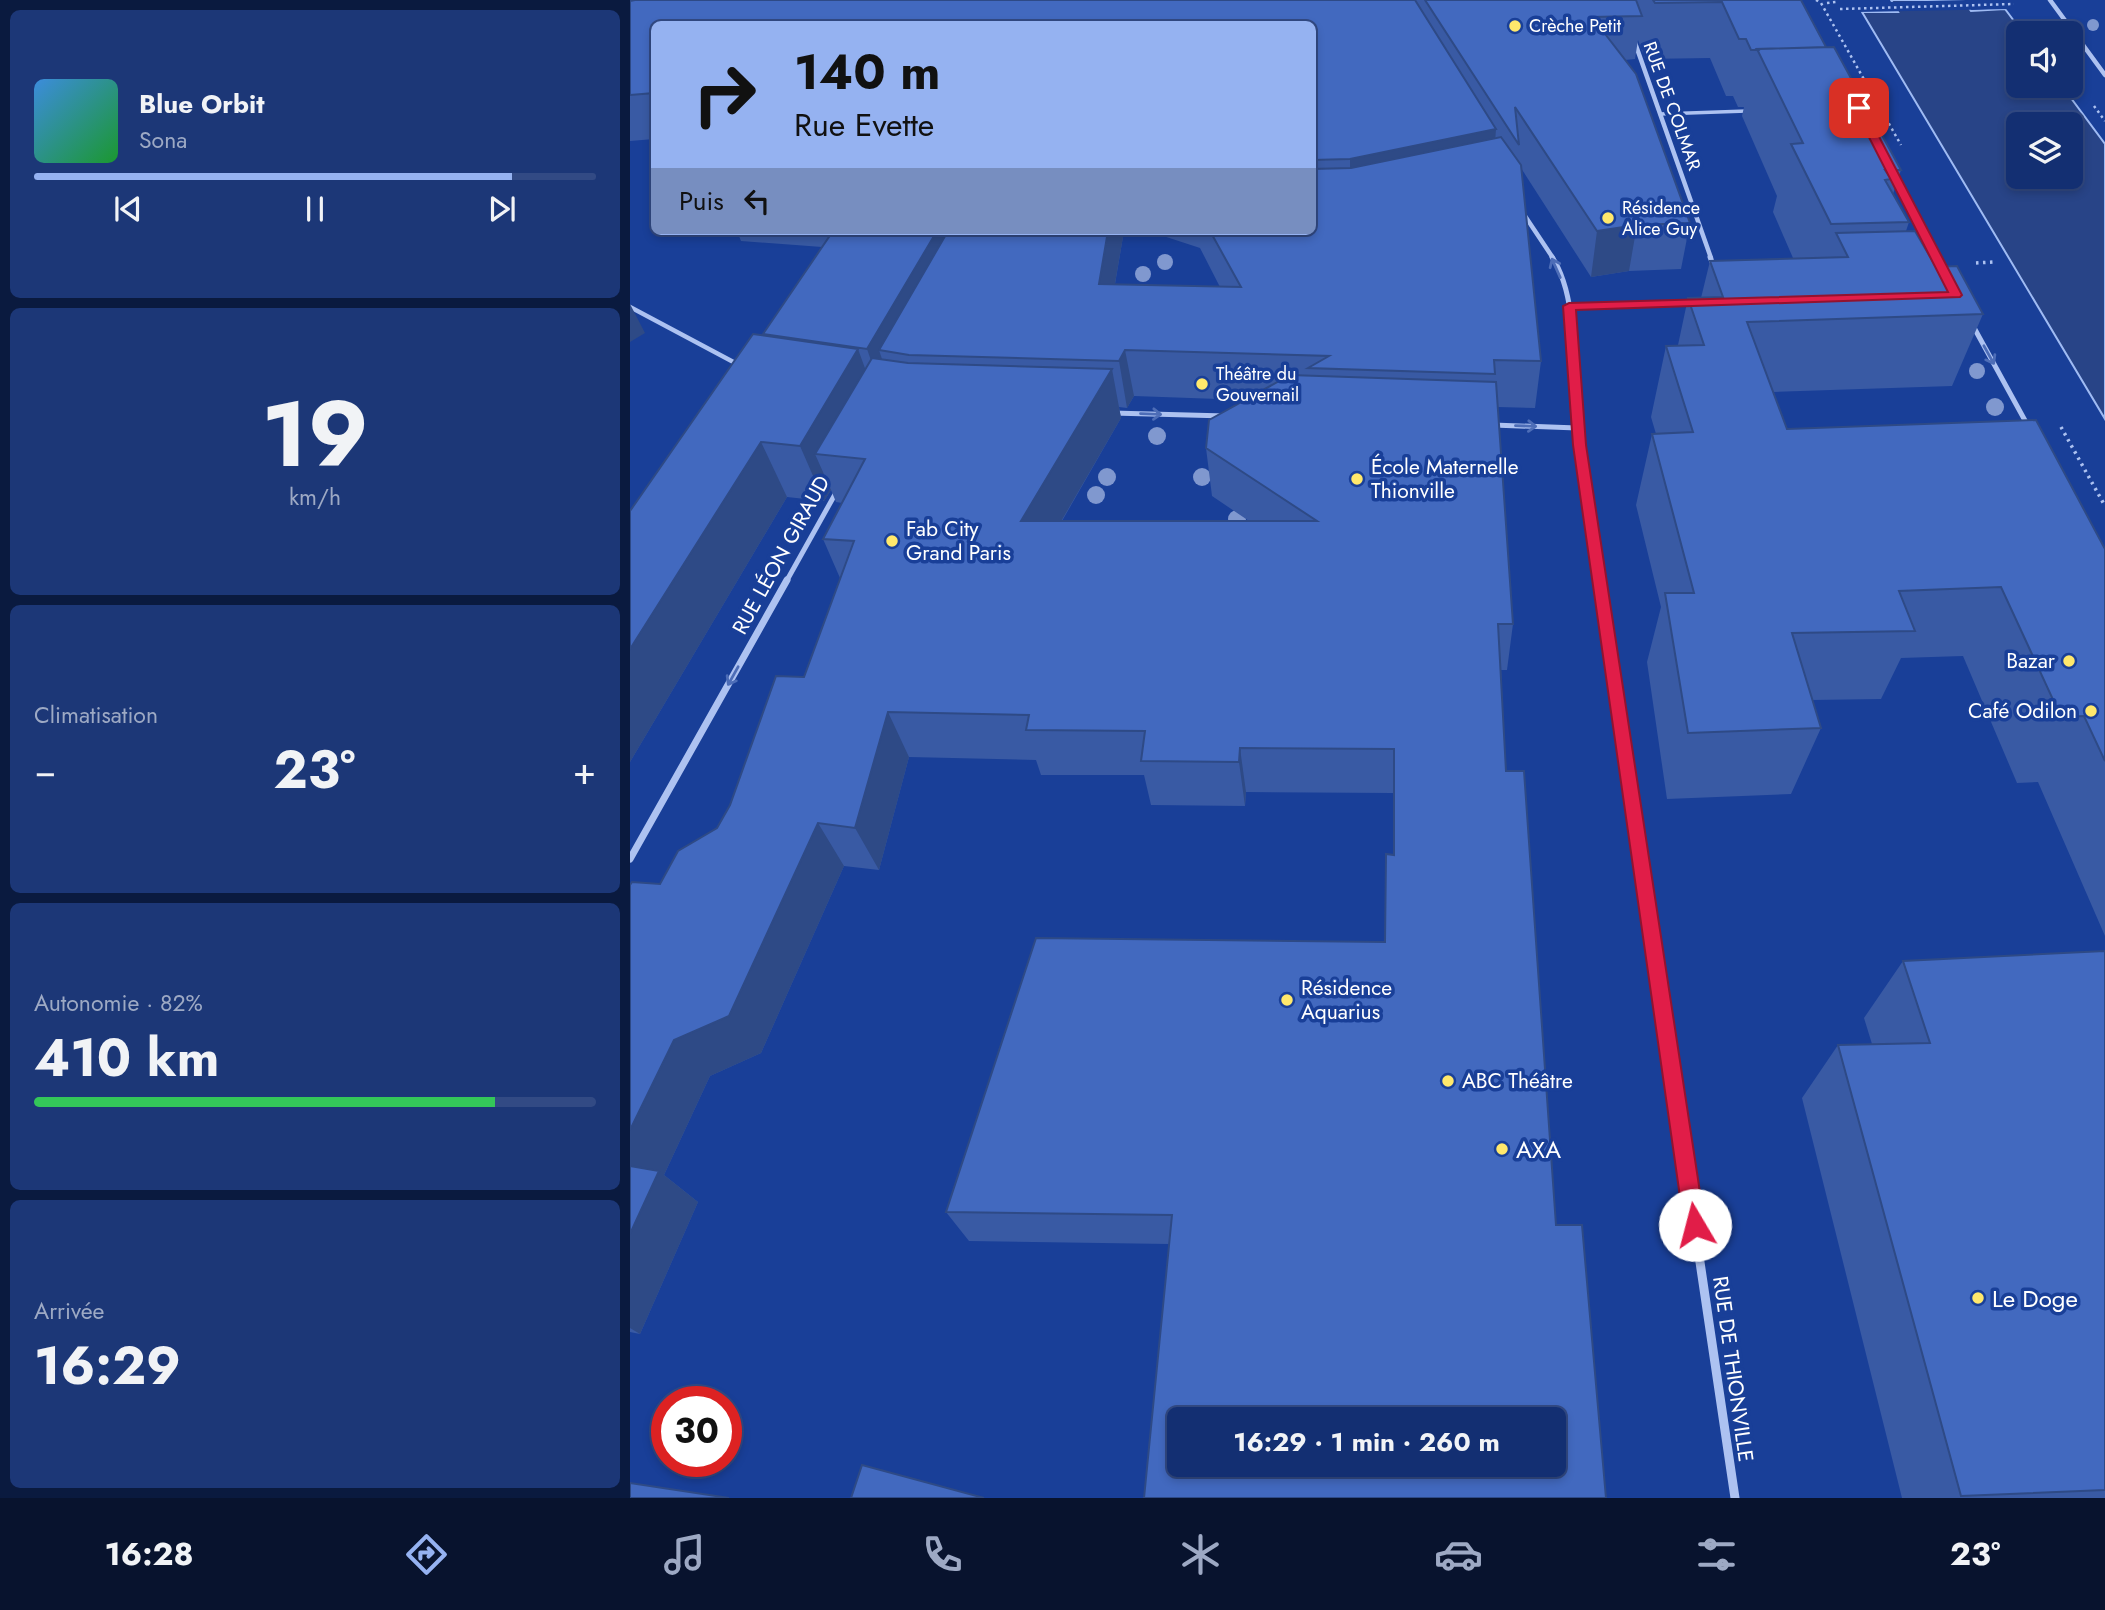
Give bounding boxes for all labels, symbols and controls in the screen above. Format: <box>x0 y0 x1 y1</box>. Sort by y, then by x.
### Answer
place label: Crèche Petit <box>1529 13 1622 39</box>
marker: Crèche Petit <box>1507 18 1523 34</box>
map controls <box>2006 21 2083 189</box>
button: sound <box>2006 21 2083 98</box>
text: 140 m <box>794 37 940 107</box>
street label: RUE DE COLMAR <box>1637 38 1707 174</box>
icon: right <box>679 49 770 140</box>
pin <box>1829 78 1889 138</box>
text: Blue Orbit <box>139 85 264 123</box>
icon: arrive <box>1840 89 1878 127</box>
text: Rue Evette <box>794 102 934 148</box>
button: layers <box>2006 112 2083 189</box>
text: Sona <box>139 123 187 157</box>
text: Puis <box>679 182 724 220</box>
icon: left <box>738 182 776 220</box>
icon: previous <box>109 190 147 228</box>
icon: pause <box>296 190 334 228</box>
icon: next <box>483 190 521 228</box>
place label: Résidence Alice Guy <box>1622 195 1700 242</box>
marker: Résidence Alice Guy <box>1600 210 1616 226</box>
one-way arrow <box>1549 258 1562 279</box>
one-way arrow <box>1982 344 1996 364</box>
place label: Théâtre du Gouvernail <box>1216 361 1299 408</box>
text: 19 <box>261 369 369 500</box>
marker: Théâtre du Gouvernail <box>1194 376 1210 392</box>
one-way arrow <box>1140 407 1163 420</box>
one-way arrow <box>1514 420 1537 433</box>
place label: École Maternelle Thionville <box>1371 452 1519 506</box>
street label: RUE LÉON GIRAUD <box>725 470 837 640</box>
marker: École Maternelle Thionville <box>1349 471 1365 487</box>
text: km/h <box>289 480 341 514</box>
place label: Fab City Grand Paris <box>906 514 1011 568</box>
marker: Fab City Grand Paris <box>884 533 900 549</box>
place label: Bazar <box>2006 646 2056 676</box>
marker: Bazar <box>2061 653 2077 669</box>
one-way arrow <box>726 665 740 685</box>
place label: Café Odilon <box>1968 696 2077 726</box>
text: Climatisation <box>34 698 158 732</box>
marker: Café Odilon <box>2083 703 2099 719</box>
text: 23° <box>274 732 355 808</box>
text: − <box>34 743 56 798</box>
text: + <box>573 743 596 798</box>
place label: Résidence Aquarius <box>1301 973 1392 1027</box>
text: Autonomie · 82% <box>34 986 203 1020</box>
marker: Résidence Aquarius <box>1279 992 1295 1008</box>
text: 410 km <box>34 1020 219 1096</box>
place label: ABC Théâtre <box>1462 1066 1573 1096</box>
marker: ABC Théâtre <box>1440 1073 1456 1089</box>
place label: AXA <box>1516 1132 1561 1167</box>
marker: AXA <box>1494 1141 1510 1157</box>
position arrow <box>1658 1188 1732 1262</box>
street label: RUE DE THIONVILLE <box>1705 1274 1761 1464</box>
place label: Le Doge <box>1992 1281 2078 1316</box>
marker: Le Doge <box>1970 1290 1986 1306</box>
text: Arrivée <box>34 1294 104 1328</box>
text: 16:29 <box>34 1328 181 1404</box>
speed limit sign: 30 <box>651 1386 742 1477</box>
text: 16:29 · 1 min · 260 m <box>1233 1423 1500 1461</box>
icon: directions <box>402 1530 451 1579</box>
icon: music <box>660 1530 709 1579</box>
icon: phone <box>918 1530 967 1579</box>
icon: climate <box>1176 1530 1225 1579</box>
icon: car <box>1434 1530 1483 1579</box>
icon: filters <box>1692 1530 1741 1579</box>
text: 16:28 <box>104 1531 194 1577</box>
text: 23° <box>1950 1531 2000 1577</box>

